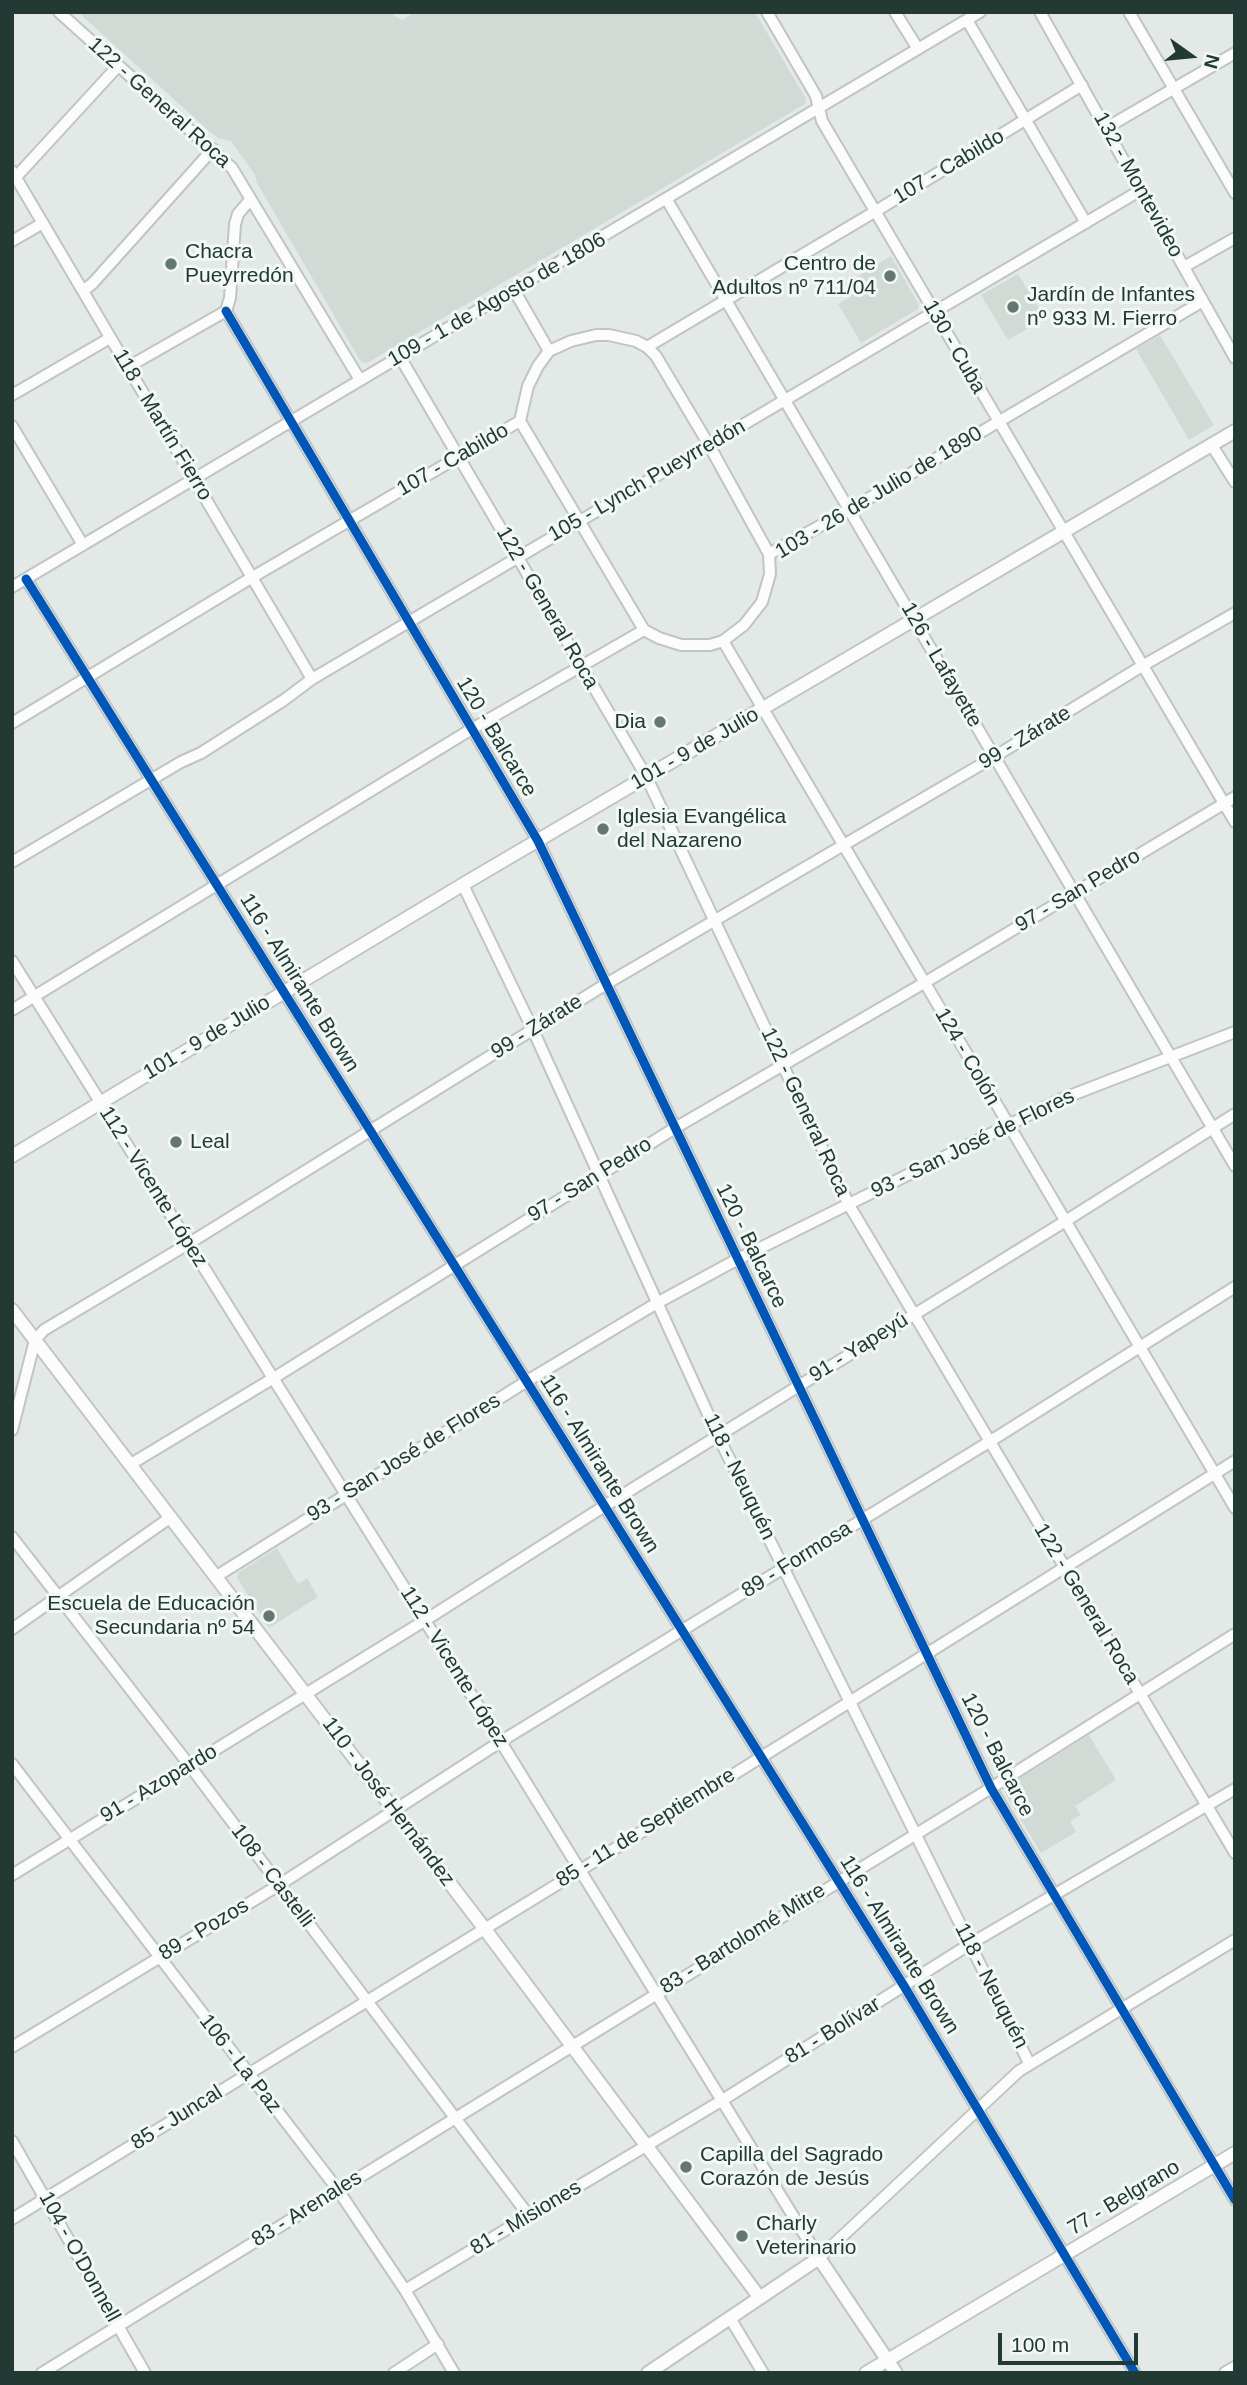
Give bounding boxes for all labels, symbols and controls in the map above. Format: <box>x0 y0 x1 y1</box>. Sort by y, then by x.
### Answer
north arrow <box>1156 21 1226 91</box>
street label: 122 - General Roca <box>82 32 236 174</box>
text: N <box>1200 52 1224 71</box>
street label: 132 - Montevideo <box>1088 108 1188 262</box>
street label: 107 - Cabildo <box>889 124 1009 210</box>
street label: 109 - 1 de Agosto de 1806 <box>384 227 610 373</box>
place label: Chacra Pueyrredón <box>185 239 294 289</box>
place label: Centro de Adultos nº 711/04 <box>712 251 876 301</box>
marker: Chacra Pueyrredón <box>163 256 179 272</box>
marker: Centro de Adultos nº 711/04 <box>882 268 898 284</box>
place label: Jardín de Infantes nº 933 M. Fierro <box>1027 282 1195 332</box>
street label: 130 - Cuba <box>917 296 991 398</box>
marker: Jardín de Infantes nº 933 M. Fierro <box>1005 299 1021 315</box>
street label: 118 - Martín Fierro <box>107 345 217 505</box>
street label: 105 - Lynch Pueyrredón <box>544 414 750 548</box>
street label: 107 - Cabildo <box>393 418 513 502</box>
street label: 103 - 26 de Julio de 1890 <box>771 421 987 565</box>
street label: 122 - General Roca <box>490 522 604 694</box>
street label: 126 - Lafayette <box>895 598 987 732</box>
street label: 120 - Balcarce <box>450 672 542 802</box>
street label: 99 - Zárate <box>974 701 1076 775</box>
street label: 101 - 9 de Julio <box>627 702 763 796</box>
place label: Dia <box>614 709 646 735</box>
marker: Dia <box>652 714 668 730</box>
place label: Iglesia Evangélica del Nazareno <box>617 804 786 854</box>
marker: Iglesia Evangélica del Nazareno <box>595 821 611 837</box>
street label: 97 - San Pedro <box>1011 844 1145 938</box>
street label: 116 - Almirante Brown <box>234 889 364 1077</box>
street label: 99 - Zárate <box>487 989 587 1065</box>
street label: 101 - 9 de Julio <box>139 990 275 1086</box>
street label: 124 - Colón <box>929 1004 1005 1110</box>
street label: 122 - General Roca <box>755 1024 855 1200</box>
street label: 93 - San José de Flores <box>867 1084 1079 1204</box>
street label: 112 - Vicente López <box>93 1102 213 1272</box>
place label: Leal <box>190 1129 230 1155</box>
street label: 97 - San Pedro <box>523 1132 657 1228</box>
marker: Leal <box>168 1134 184 1150</box>
street label: 120 - Balcarce <box>710 1180 792 1312</box>
street label: 91 - Yapeyú <box>805 1308 913 1388</box>
street label: 116 - Almirante Brown <box>534 1370 664 1558</box>
street label: 93 - San José de Flores <box>303 1388 505 1528</box>
street label: 118 - Neuquén <box>698 1410 780 1544</box>
street label: 89 - Formosa <box>737 1516 857 1604</box>
street label: 122 - General Roca <box>1028 1519 1144 1689</box>
street label: 112 - Vicente López <box>394 1582 514 1752</box>
place label: Escuela de Educación Secundaria nº 54 <box>47 1591 255 1641</box>
marker: Escuela de Educación Secundaria nº 54 <box>261 1608 277 1624</box>
street label: 120 - Balcarce <box>955 1689 1039 1821</box>
street label: 110 - José Hernández <box>316 1713 460 1891</box>
street label: 91 - Azopardo <box>96 1739 222 1829</box>
street label: 85 - 11 de Septiembre <box>552 1763 740 1893</box>
street label: 108 - Castelli <box>225 1819 319 1933</box>
street label: 116 - Almirante Brown <box>834 1851 964 2039</box>
street label: 83 - Bartolomé Mitre <box>656 1878 830 2000</box>
street label: 89 - Pozos <box>154 1893 254 1967</box>
street label: 118 - Neuquén <box>949 1919 1033 2053</box>
street label: 81 - Bolívar <box>781 1992 885 2070</box>
street label: 106 - La Paz <box>193 2009 287 2119</box>
street label: 85 - Juncal <box>127 2080 227 2156</box>
place label: Capilla del Sagrado Corazón de Jesús <box>700 2142 883 2192</box>
street label: 77 - Belgrano <box>1063 2155 1185 2241</box>
marker: Capilla del Sagrado Corazón de Jesús <box>678 2159 694 2175</box>
street label: 83 - Arenales <box>247 2165 367 2253</box>
street label: 81 - Misiones <box>466 2175 586 2261</box>
street label: 104 - O'Donnell <box>33 2187 125 2327</box>
place label: Charly Veterinario <box>756 2211 856 2261</box>
marker: Charly Veterinario <box>734 2228 750 2244</box>
scale bar <box>1002 2318 1142 2362</box>
text: 100 m <box>1011 2333 1069 2356</box>

